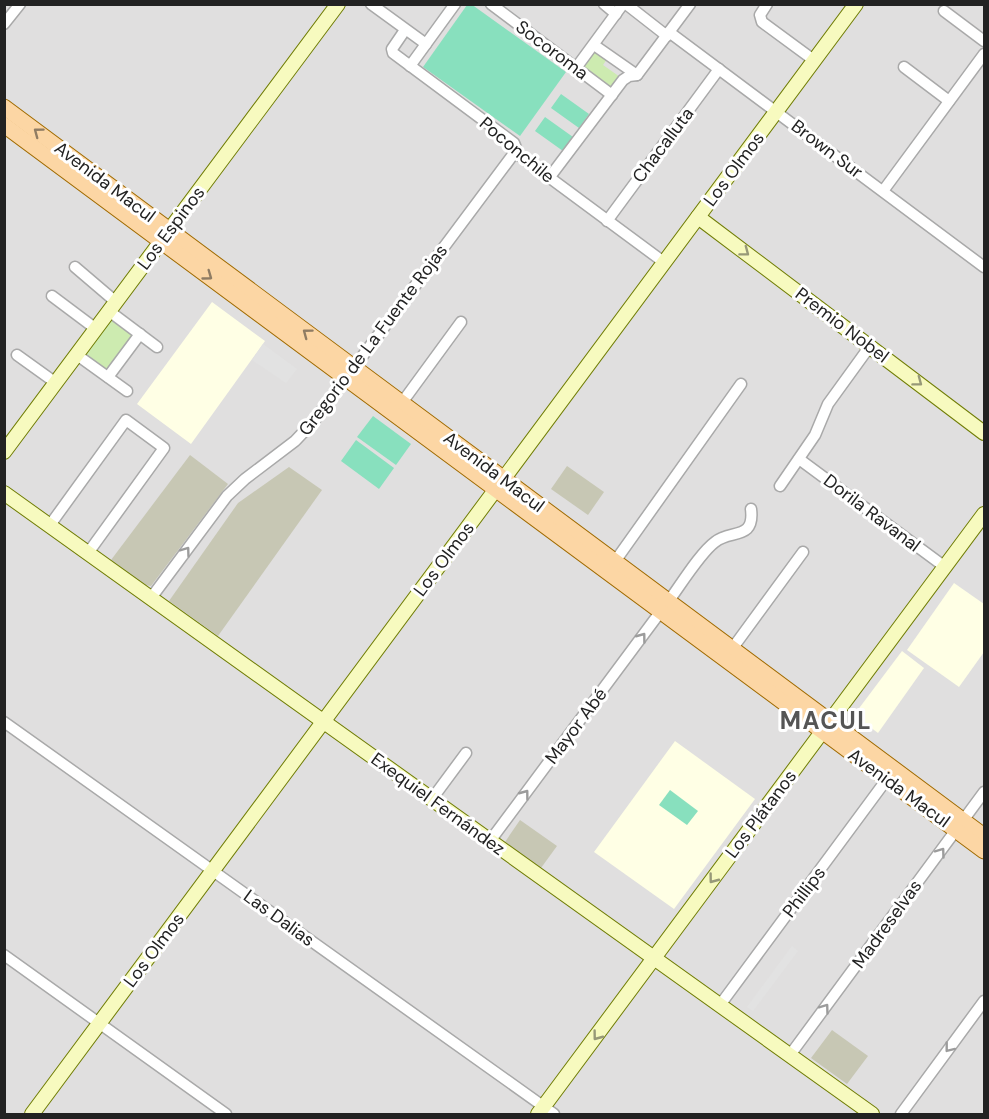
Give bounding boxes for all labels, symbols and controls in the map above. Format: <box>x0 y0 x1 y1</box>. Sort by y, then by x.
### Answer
street label: Socoroma <box>511 15 593 85</box>
street label: Chacalluta <box>627 103 699 187</box>
street label: Poconchile <box>474 112 560 188</box>
street label: Brown Sur <box>786 114 868 184</box>
street label: Los Olmos <box>698 127 770 211</box>
one-way arrow <box>34 129 45 140</box>
street label: Avenida Macul <box>50 136 160 228</box>
street label: Los Espinos <box>132 181 210 275</box>
street label: Gregorio de La Fuente Rojas <box>293 239 453 441</box>
one-way arrow <box>739 245 750 256</box>
one-way arrow <box>202 269 213 280</box>
street label: Premio Nobel <box>790 282 894 368</box>
one-way arrow <box>302 329 313 340</box>
one-way arrow <box>911 375 922 386</box>
street label: Avenida Macul <box>439 426 549 518</box>
street label: Dorila Ravanal <box>819 469 925 557</box>
street label: Los Olmos <box>408 517 480 601</box>
one-way arrow <box>179 547 190 558</box>
one-way arrow <box>634 633 645 644</box>
street label: Mayor Abé <box>540 683 612 769</box>
district label: MACUL <box>780 705 872 736</box>
street label: Avenida Macul <box>843 743 955 833</box>
street label: Exequiel Fernández <box>366 747 510 861</box>
street label: Los Plátanos <box>720 765 802 863</box>
one-way arrow <box>518 789 529 800</box>
one-way arrow <box>933 847 944 858</box>
street label: Phillips <box>777 862 831 922</box>
one-way arrow <box>709 872 720 883</box>
street label: Madreselvas <box>847 875 927 973</box>
street label: Las Dalias <box>239 884 319 952</box>
street label: Los Olmos <box>118 908 190 992</box>
one-way arrow <box>817 1004 828 1015</box>
one-way arrow <box>593 1029 604 1040</box>
one-way arrow <box>946 1042 957 1053</box>

